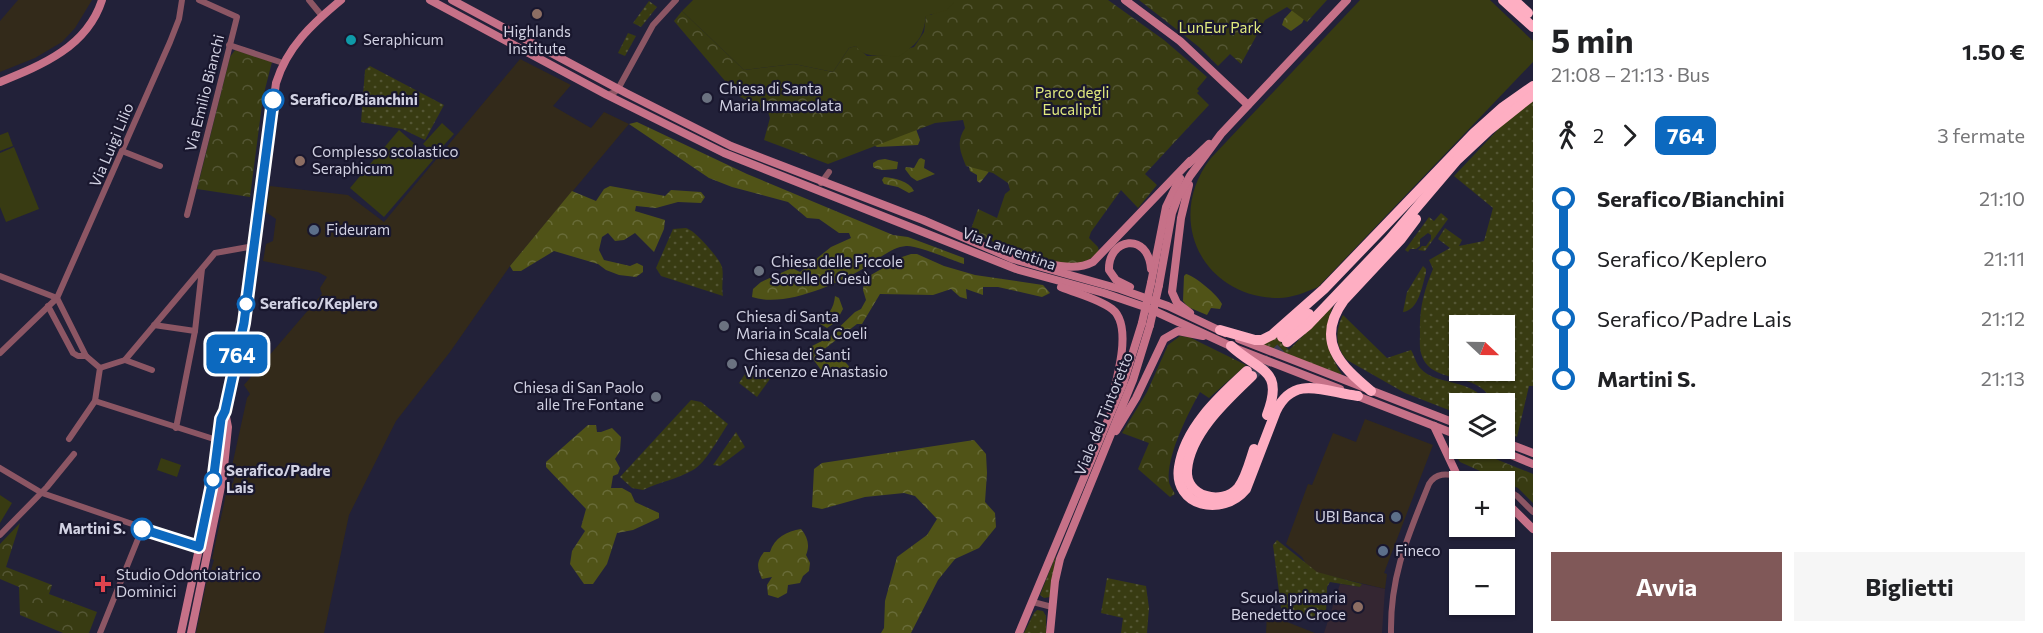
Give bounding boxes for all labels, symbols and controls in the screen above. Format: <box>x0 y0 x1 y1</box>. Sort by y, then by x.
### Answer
marker: Highlands Institute <box>530 7 544 21</box>
park label: LunEur Park <box>1178 18 1262 36</box>
text: 5 min <box>1551 19 1634 60</box>
place label: Highlands Institute <box>503 22 571 57</box>
place label: Seraphicum <box>363 30 444 48</box>
street label: Via Emilio Bianchi <box>181 32 227 153</box>
marker: Seraphicum <box>344 33 358 47</box>
text: 1.50 € <box>1962 38 2025 65</box>
text: 21:08 – 21:13 · Bus <box>1551 62 1710 86</box>
place label: Chiesa di Santa Maria Immacolata <box>719 79 842 114</box>
park label: Parco degli Eucalipti <box>1035 83 1109 118</box>
marker: Serafico/Bianchini <box>262 89 284 111</box>
place label: Serafico/Bianchini <box>290 90 418 108</box>
marker: Chiesa di Santa Maria Immacolata <box>700 91 714 105</box>
street label: Via Luigi Lilio <box>85 100 137 189</box>
icon: walk <box>1551 119 1584 152</box>
icon: forward <box>1613 119 1646 152</box>
text: 2 <box>1593 123 1604 147</box>
text: 764 <box>1667 123 1704 148</box>
text: 3 fermate <box>1937 123 2025 147</box>
place label: Complesso scolastico Seraphicum <box>312 142 458 177</box>
marker: Complesso scolastico Seraphicum <box>293 154 307 168</box>
text: Serafico/Bianchini <box>1597 185 1785 212</box>
text: 21:10 <box>1979 186 2025 210</box>
place label: Fideuram <box>326 220 390 238</box>
marker: Fideuram <box>307 223 321 237</box>
street label: Via Laurentina <box>960 223 1059 273</box>
text: Serafico/Keplero <box>1597 245 1767 272</box>
text: 21:11 <box>1984 246 2025 270</box>
place label: Chiesa delle Piccole Sorelle di Gesù <box>771 252 903 287</box>
marker: Chiesa delle Piccole Sorelle di Gesù <box>752 264 766 278</box>
place label: Serafico/Keplero <box>260 294 378 312</box>
marker: Serafico/Keplero <box>237 295 255 313</box>
text: Serafico/Padre Lais <box>1597 305 1792 332</box>
text: 21:12 <box>1981 306 2025 330</box>
place label: Chiesa di Santa Maria in Scala Coeli <box>736 307 867 342</box>
north arrow <box>1449 315 1515 381</box>
map controls <box>1449 315 1515 615</box>
marker: Chiesa di Santa Maria in Scala Coeli <box>717 319 731 333</box>
line badge: 764 <box>202 334 272 374</box>
text: 764 <box>218 342 256 367</box>
place label: Chiesa dei Santi Vincenzo e Anastasio <box>744 345 888 380</box>
street label: Viale del Tintoretto <box>1070 349 1136 478</box>
marker: Chiesa dei Santi Vincenzo e Anastasio <box>725 357 739 371</box>
text: Martini S. <box>1597 365 1696 392</box>
text: 21:13 <box>1981 366 2025 390</box>
place label: Chiesa di San Paolo alle Tre Fontane <box>513 378 644 413</box>
marker: Chiesa di San Paolo alle Tre Fontane <box>649 390 663 404</box>
button: layers <box>1449 393 1515 459</box>
place label: Serafico/Padre Lais <box>226 461 331 496</box>
marker: Serafico/Padre Lais <box>204 471 222 489</box>
button: + <box>1449 471 1515 537</box>
place label: UBI Banca <box>1315 507 1384 525</box>
marker: UBI Banca <box>1389 510 1403 524</box>
marker: Martini S. <box>131 518 153 540</box>
place label: Martini S. <box>58 519 126 537</box>
place label: Fineco <box>1395 541 1440 559</box>
marker: Fineco <box>1376 544 1390 558</box>
button: − <box>1449 549 1515 615</box>
button: Avvia <box>1551 552 1782 621</box>
button: Biglietti <box>1794 552 2025 621</box>
place label: Studio Odontoiatrico Dominici <box>116 565 261 600</box>
marker: Studio Odontoiatrico Dominici <box>94 575 112 593</box>
place label: Scuola primaria Benedetto Croce <box>1231 588 1346 623</box>
marker: Scuola primaria Benedetto Croce <box>1351 600 1365 614</box>

